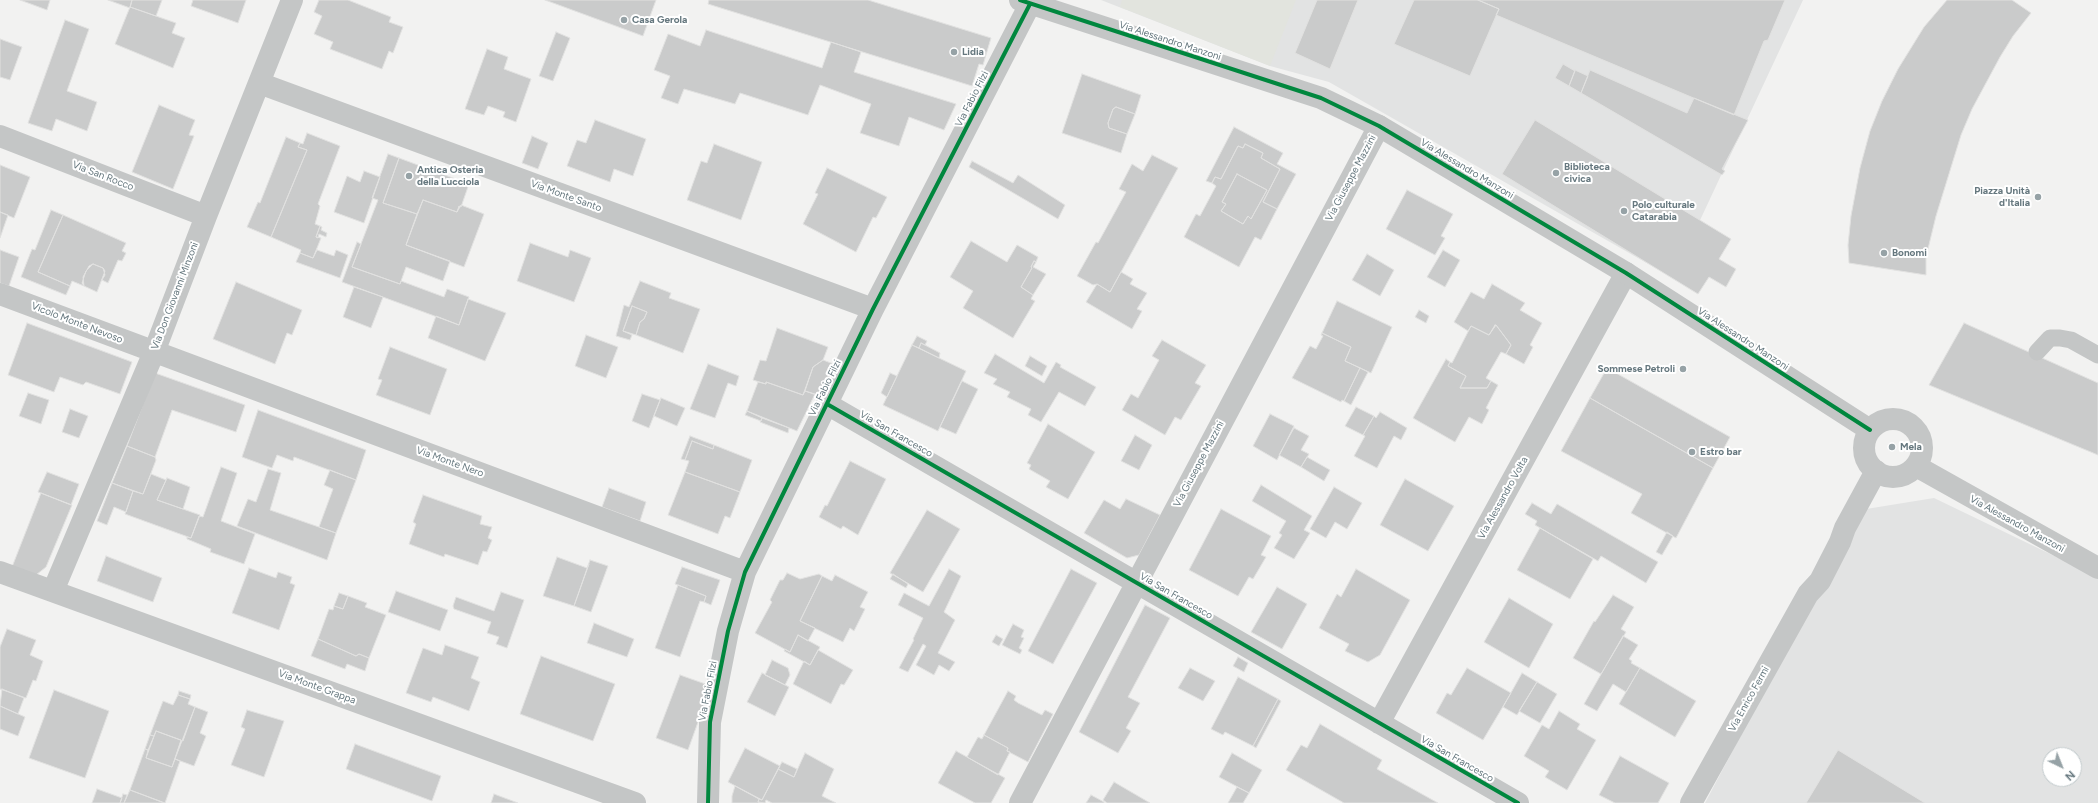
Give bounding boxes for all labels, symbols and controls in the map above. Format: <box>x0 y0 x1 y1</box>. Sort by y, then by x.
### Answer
place label: Casa Gerola <box>632 14 687 26</box>
marker: Casa Gerola <box>619 15 629 25</box>
street label: Via Alessandro Manzoni <box>1117 19 1223 63</box>
place label: Lidia <box>962 46 984 58</box>
marker: Lidia <box>949 47 959 57</box>
street label: Via Fabio Filzi <box>953 69 991 129</box>
street label: Via Giuseppe Mazzini <box>1323 133 1379 223</box>
street label: Via Alessandro Manzoni <box>1418 136 1516 202</box>
street label: Via San Rocco <box>71 159 135 193</box>
place label: Biblioteca civica <box>1564 161 1610 184</box>
place label: Antica Osteria della Lucciola <box>417 164 483 188</box>
marker: Biblioteca civica <box>1551 168 1561 178</box>
marker: Antica Osteria della Lucciola <box>404 171 414 181</box>
street label: Via Monte Santo <box>529 178 603 214</box>
place label: Piazza Unità d'Italia <box>1974 185 2030 208</box>
marker: Piazza Unità d'Italia <box>2033 192 2043 202</box>
place label: Polo culturale Catarabia <box>1632 199 1695 222</box>
marker: Polo culturale Catarabia <box>1619 206 1629 216</box>
street label: Via Don Giovanni Minzoni <box>149 241 201 351</box>
place label: Bonomi <box>1892 247 1927 259</box>
marker: Bonomi <box>1879 248 1889 258</box>
street label: Vicolo Monte Nevoso <box>30 300 124 346</box>
street label: Via Alessandro Manzoni <box>1695 305 1791 373</box>
street label: Via Fabio Filzi <box>806 358 844 418</box>
place label: Sommese Petroli <box>1597 363 1675 375</box>
marker: Sommese Petroli <box>1678 364 1688 374</box>
street label: Via San Francesco <box>857 408 935 460</box>
street label: Via Giuseppe Mazzini <box>1171 419 1227 509</box>
place label: Mela <box>1900 441 1922 453</box>
marker: Mela <box>1887 442 1897 452</box>
street label: Via Monte Nero <box>415 444 485 480</box>
place label: Estro bar <box>1700 446 1742 458</box>
marker: Estro bar <box>1687 447 1697 457</box>
street label: Via Alessandro Volta <box>1475 455 1531 541</box>
street label: Via Alessandro Manzoni <box>1968 493 2066 555</box>
street label: Via San Francesco <box>1137 570 1215 622</box>
street label: Via Fabio Filzi <box>696 660 720 722</box>
street label: Via Enrico Fermi <box>1726 664 1772 734</box>
street label: Via Monte Grappa <box>277 667 357 707</box>
street label: Via San Francesco <box>1418 733 1496 785</box>
north arrow <box>2042 747 2082 787</box>
text: N <box>2062 768 2077 783</box>

